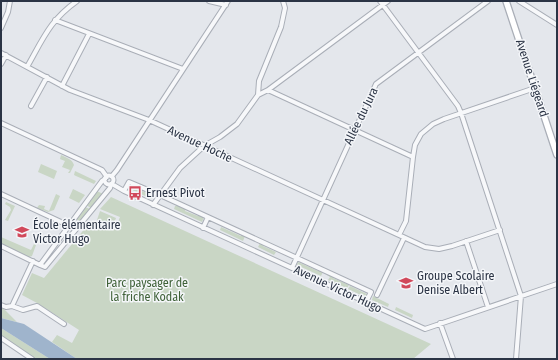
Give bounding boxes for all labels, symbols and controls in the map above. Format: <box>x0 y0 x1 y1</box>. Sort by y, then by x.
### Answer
street label: Avenue Liégeard <box>513 38 551 118</box>
street label: Allée du Jura <box>341 85 381 147</box>
street label: Avenue Hoche <box>165 123 235 165</box>
bus stop icon: Ernest Pivot <box>127 185 143 201</box>
place label: Ernest Pivot <box>146 186 205 200</box>
place label: École élémentaire Victor Hugo <box>33 217 121 246</box>
school or university icon: École élémentaire Victor Hugo <box>14 224 30 240</box>
street label: Avenue Victor Hugo <box>292 262 384 316</box>
place label: Groupe Scolaire Denise Albert <box>417 269 494 297</box>
school or university icon: Groupe Scolaire Denise Albert <box>398 275 414 291</box>
park label: Parc paysager de la friche Kodak <box>106 276 188 304</box>

